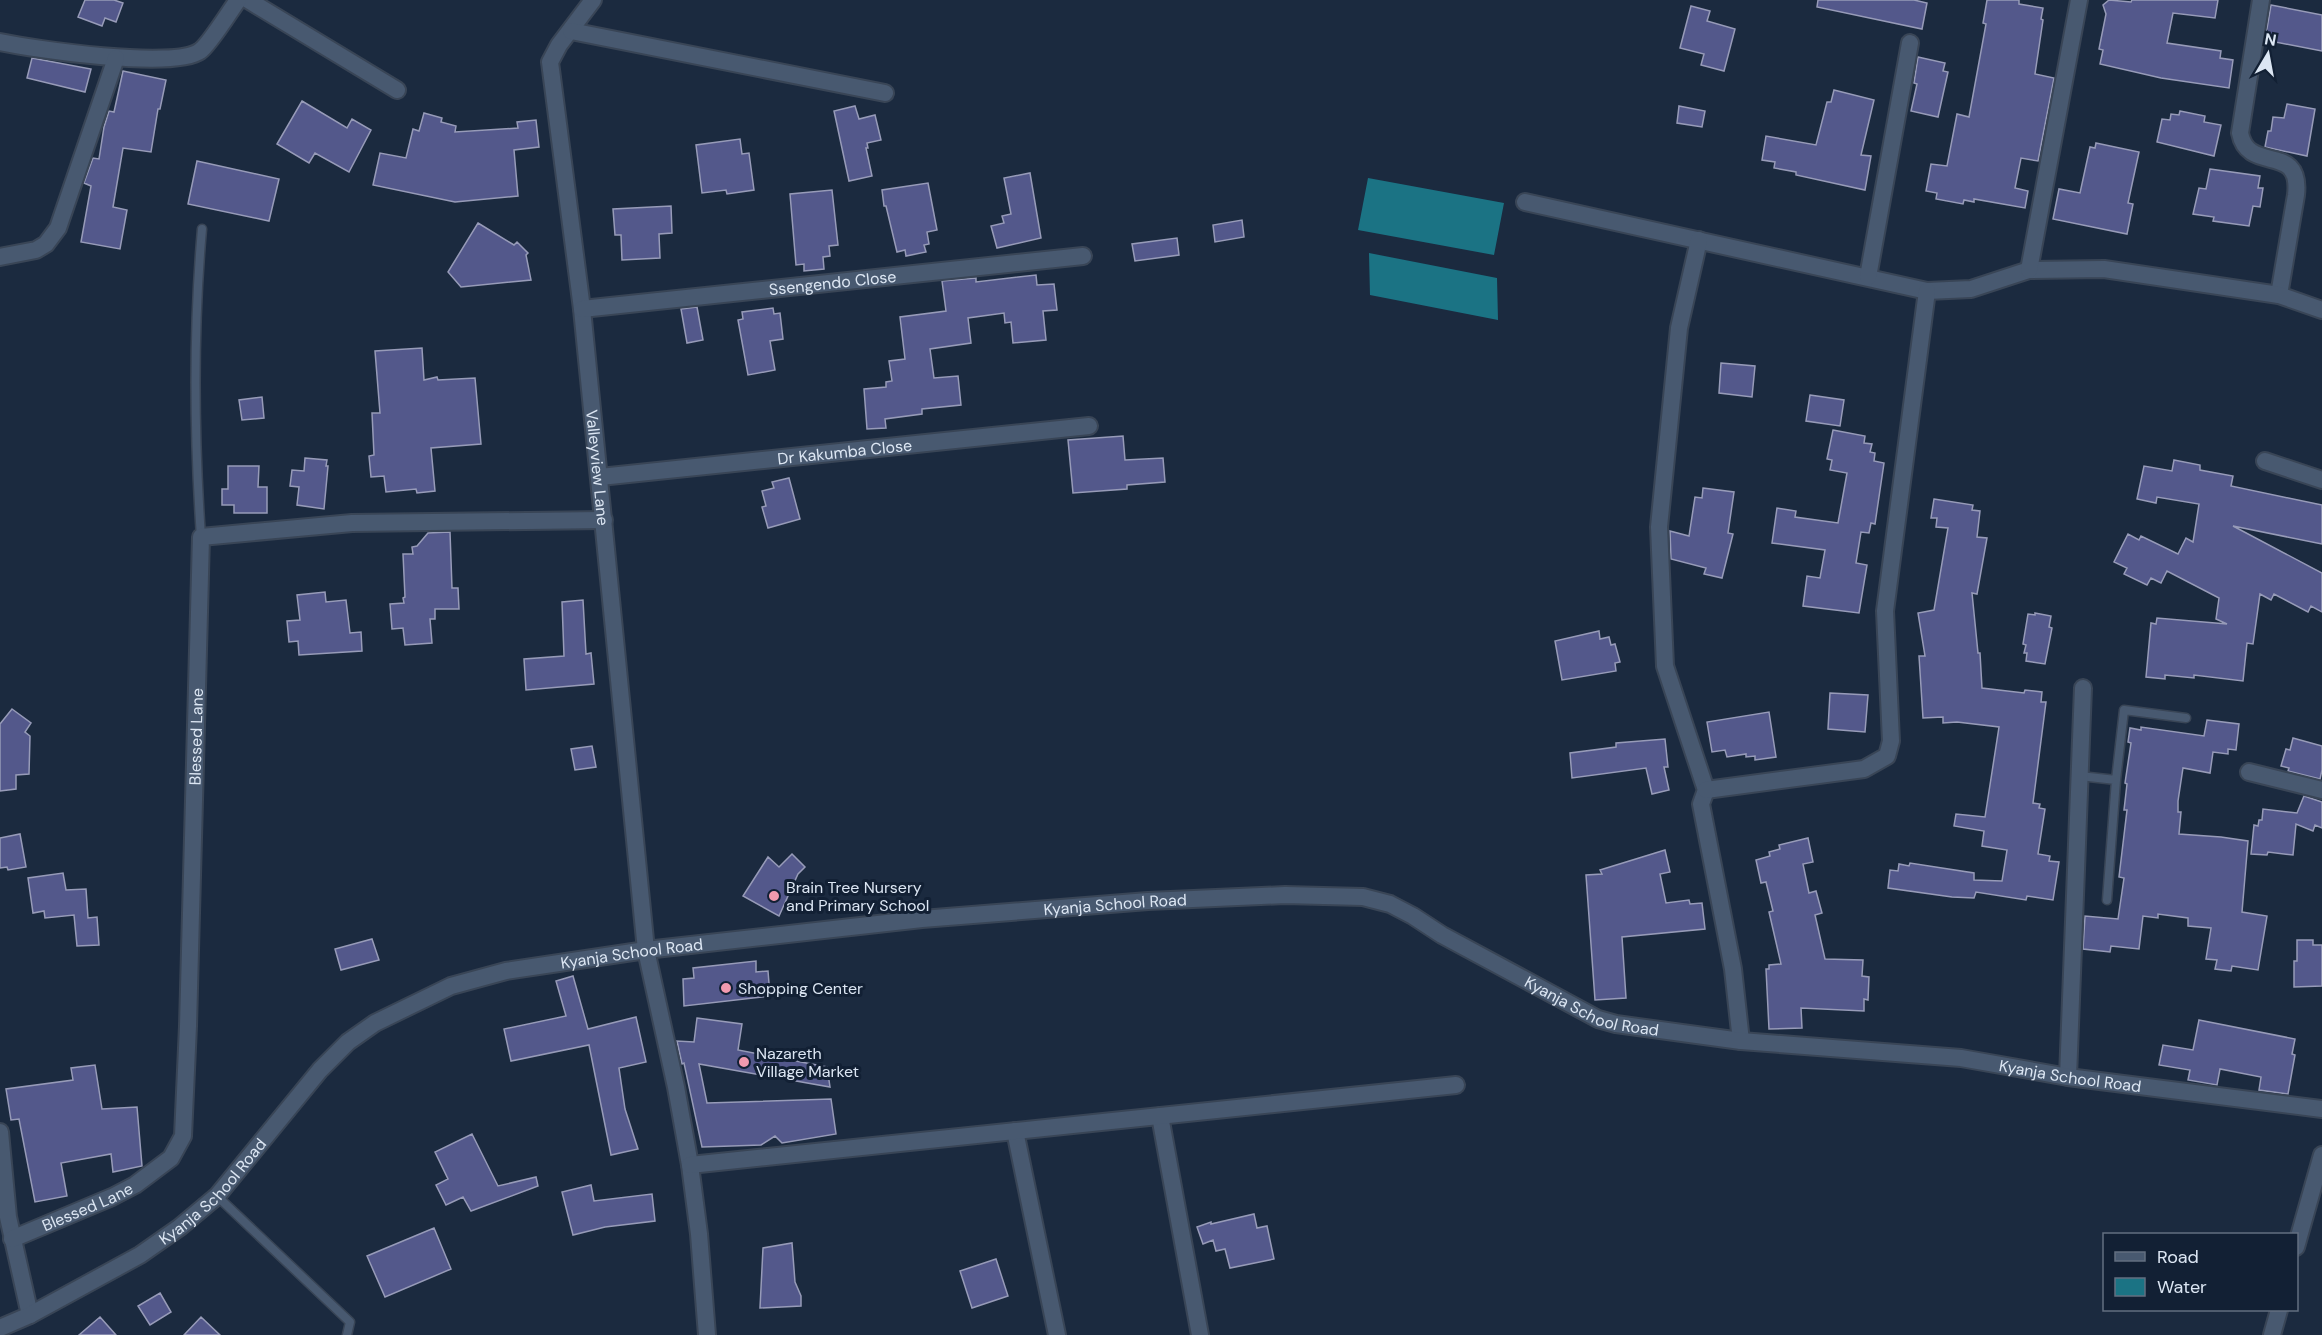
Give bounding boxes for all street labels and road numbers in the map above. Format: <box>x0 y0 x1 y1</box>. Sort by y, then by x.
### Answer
street label: Ssengendo Close <box>768 266 897 300</box>
street label: Valleyview Lane <box>581 409 614 526</box>
street label: Dr Kakumba Close <box>776 435 913 469</box>
street label: Blessed Lane <box>184 688 208 786</box>
street label: Kyanja School Road <box>1043 889 1187 920</box>
street label: Kyanja School Road <box>559 934 704 974</box>
street label: Kyanja School Road <box>1521 972 1660 1041</box>
street label: Kyanja School Road <box>1997 1055 2142 1097</box>
street label: Kyanja School Road <box>155 1134 271 1250</box>
street label: Blessed Lane <box>39 1178 137 1236</box>

